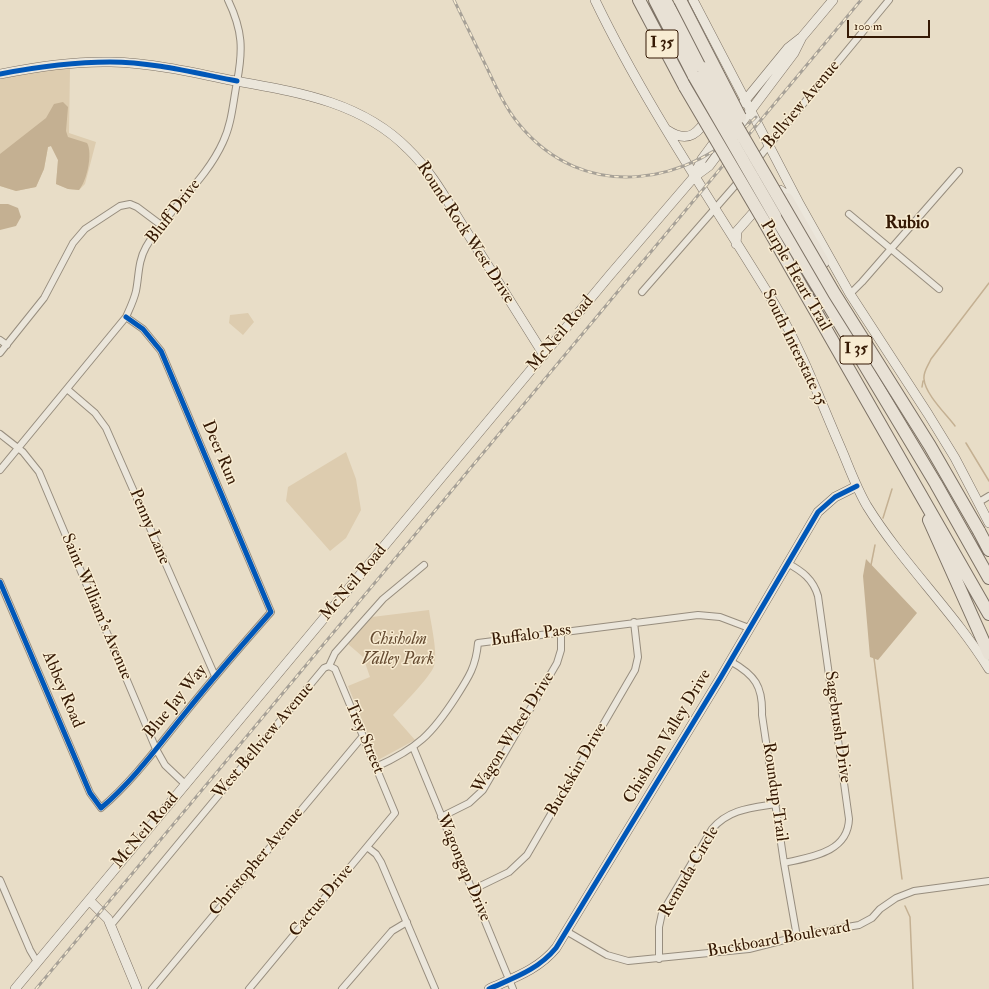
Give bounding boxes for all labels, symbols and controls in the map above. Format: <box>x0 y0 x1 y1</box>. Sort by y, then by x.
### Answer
scale bar <box>849 12 932 38</box>
text: 100 m <box>854 19 882 34</box>
road number: I 35 <box>646 30 678 58</box>
street label: Bellview Avenue <box>759 57 845 153</box>
street label: Round Rock West Drive <box>411 158 519 308</box>
street label: Bluff Drive <box>142 176 206 248</box>
district label: Rubio <box>885 213 929 235</box>
street label: Purple Heart Trail <box>755 217 835 335</box>
street label: South Interstate 35 <box>757 286 831 410</box>
street label: McNeil Road <box>523 292 599 376</box>
road number: I 35 <box>840 336 872 364</box>
street label: Deer Run <box>196 418 242 488</box>
street label: Penny Lane <box>124 486 174 568</box>
street label: Saint William's Avenue <box>56 531 136 683</box>
street label: McNeil Road <box>316 541 392 625</box>
street label: Buffalo Pass <box>490 620 572 652</box>
park label: Chisholm Valley Park <box>362 630 434 670</box>
street label: Abbey Road <box>37 649 87 731</box>
street label: Blue Jay Way <box>140 661 212 743</box>
street label: Chisholm Valley Drive <box>620 666 716 808</box>
street label: Wagon Wheel Drive <box>468 669 560 797</box>
street label: Sagebrush Drive <box>819 670 855 784</box>
street label: West Bellview Avenue <box>209 678 319 804</box>
street label: Trey Street <box>340 699 388 777</box>
street label: Buckskin Drive <box>542 720 612 820</box>
street label: Roundup Trail <box>757 741 791 843</box>
street label: McNeil Road <box>108 789 184 873</box>
street label: Christopher Avenue <box>206 804 308 920</box>
street label: Wagongap Drive <box>431 811 495 925</box>
street label: Remuda Circle <box>656 823 724 921</box>
street label: Cactus Drive <box>286 860 358 942</box>
street label: Buckboard Boulevard <box>706 917 852 963</box>

